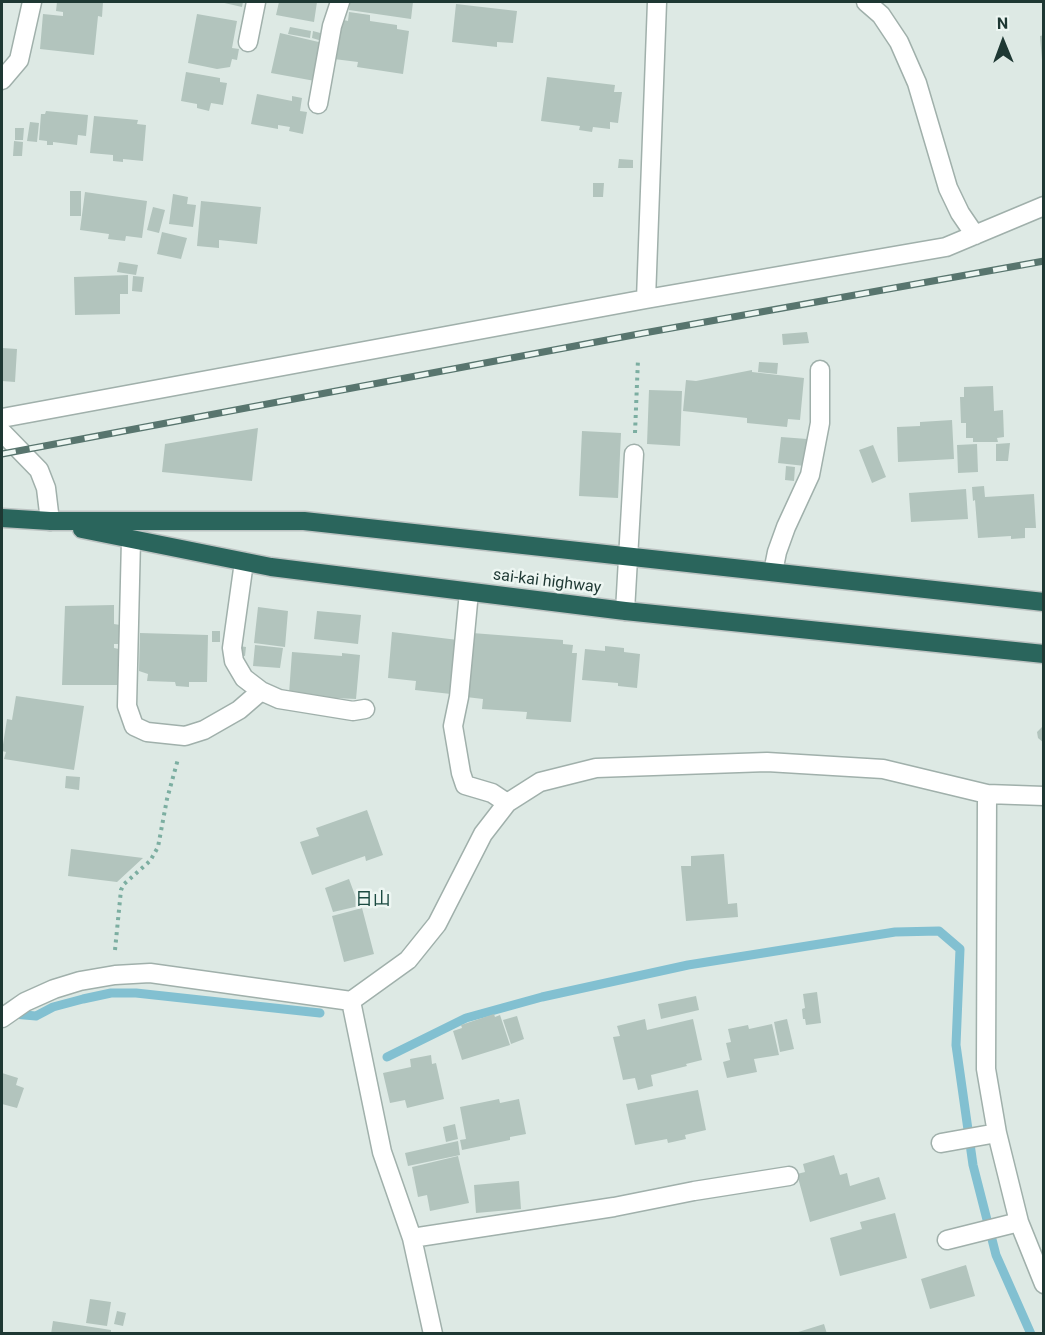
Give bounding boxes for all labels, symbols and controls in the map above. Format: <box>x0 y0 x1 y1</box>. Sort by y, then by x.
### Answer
north arrow <box>973 12 1033 72</box>
text: N <box>997 14 1008 33</box>
street label: sai-kai highway <box>492 566 602 598</box>
district label: 日山 <box>355 889 391 911</box>

